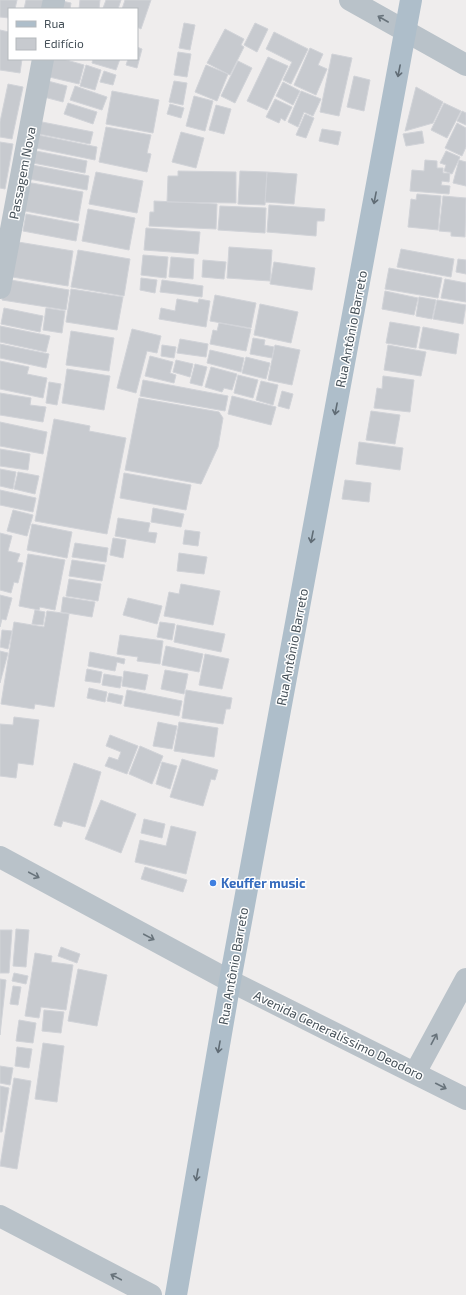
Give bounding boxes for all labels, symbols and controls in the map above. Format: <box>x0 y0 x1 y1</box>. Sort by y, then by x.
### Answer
legend <box>8 8 138 60</box>
one-way arrow <box>377 14 389 22</box>
text: Rua <box>44 16 65 30</box>
text: Edifício <box>44 36 84 50</box>
one-way arrow <box>394 64 402 77</box>
street label: Passagem Nova <box>5 125 39 221</box>
one-way arrow <box>371 191 379 204</box>
street label: Rua Antônio Barreto <box>332 269 370 389</box>
one-way arrow <box>332 402 340 415</box>
one-way arrow <box>308 530 316 543</box>
street label: Rua Antônio Barreto <box>273 587 311 707</box>
one-way arrow <box>28 872 40 879</box>
place label: Keuffer music <box>221 875 306 891</box>
marker: Keuffer music <box>208 878 218 888</box>
street label: Rua Antônio Barreto <box>215 906 251 1026</box>
one-way arrow <box>143 934 155 941</box>
street label: Avenida Generalíssimo Deodoro <box>251 987 427 1083</box>
one-way arrow <box>430 1033 438 1045</box>
one-way arrow <box>214 1040 222 1053</box>
one-way arrow <box>434 1083 446 1090</box>
one-way arrow <box>193 1168 201 1181</box>
one-way arrow <box>110 1273 122 1280</box>

